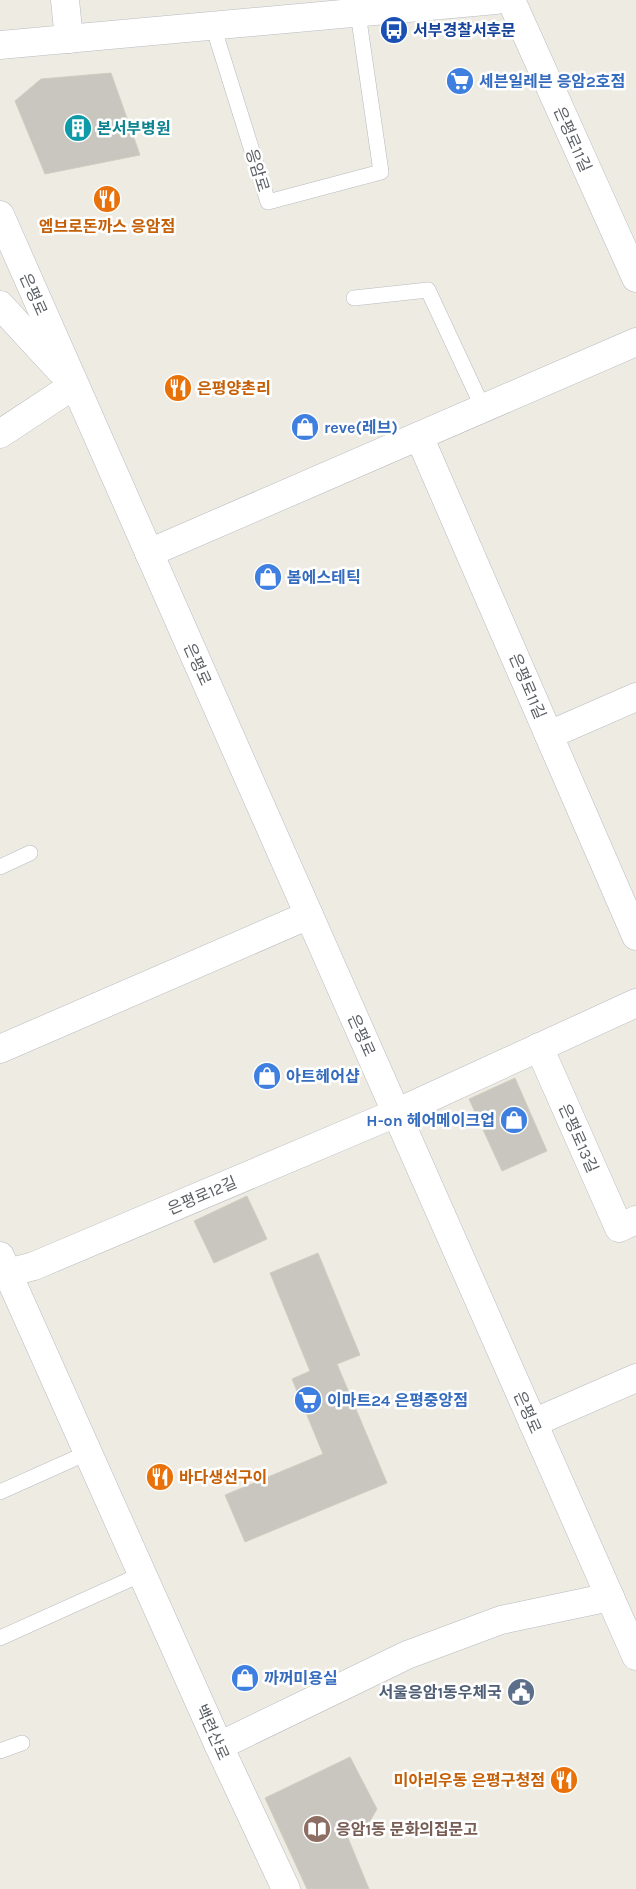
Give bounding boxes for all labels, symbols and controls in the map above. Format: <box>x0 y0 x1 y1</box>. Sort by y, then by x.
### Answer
bus stop icon: 서부경찰서후문 <box>379 15 409 45</box>
place label: 서부경찰서후문 <box>413 21 516 40</box>
supermarket icon: 세븐일레븐 응암2호점 <box>445 66 475 96</box>
place label: 세븐일레븐 응암2호점 <box>479 72 625 91</box>
street label: 은평로11길 <box>550 104 595 175</box>
building icon: 본서부병원 <box>63 113 93 143</box>
place label: 본서부병원 <box>97 119 171 138</box>
street label: 응암로 <box>242 146 273 194</box>
restaurant icon: 엠브로돈까스 응암점 <box>92 184 122 214</box>
place label: 엠브로돈까스 응암점 <box>39 217 175 236</box>
street label: 은평로 <box>16 270 51 318</box>
restaurant icon: 은평양촌리 <box>163 373 193 403</box>
place label: 은평양촌리 <box>197 379 271 398</box>
shop icon: reve(레브) <box>290 412 320 442</box>
place label: reve(레브) <box>324 418 398 437</box>
shop icon: 봄에스테틱 <box>253 562 283 592</box>
place label: 봄에스테틱 <box>287 568 361 587</box>
street label: 은평로 <box>180 640 215 688</box>
street label: 은평로11길 <box>505 651 550 722</box>
street label: 은평로 <box>344 1011 379 1059</box>
shop icon: 아트헤어샵 <box>252 1061 282 1091</box>
place label: 아트헤어샵 <box>286 1067 360 1086</box>
street label: 은평로13길 <box>555 1101 602 1176</box>
shop icon: H-on 헤어메이크업 <box>499 1105 529 1135</box>
place label: H-on 헤어메이크업 <box>366 1111 495 1130</box>
street label: 은평로12길 <box>165 1172 240 1219</box>
supermarket icon: 이마트24 은평중앙점 <box>293 1385 323 1415</box>
street label: 은평로 <box>510 1388 545 1436</box>
place label: 이마트24 은평중앙점 <box>327 1391 468 1410</box>
restaurant icon: 바다생선구이 <box>145 1462 175 1492</box>
place label: 바다생선구이 <box>179 1468 267 1487</box>
shop icon: 까꺼미용실 <box>230 1663 260 1693</box>
place label: 까꺼미용실 <box>264 1669 338 1688</box>
public building icon: 서울응암1동우체국 <box>506 1677 536 1707</box>
place label: 서울응암1동우체국 <box>379 1683 502 1702</box>
street label: 백련산로 <box>192 1701 233 1763</box>
restaurant icon: 미아리우동 은평구청점 <box>549 1765 579 1795</box>
place label: 미아리우동 은평구청점 <box>394 1771 545 1790</box>
library icon: 응암1동 문화의집문고 <box>302 1814 332 1844</box>
place label: 응암1동 문화의집문고 <box>336 1820 478 1839</box>

